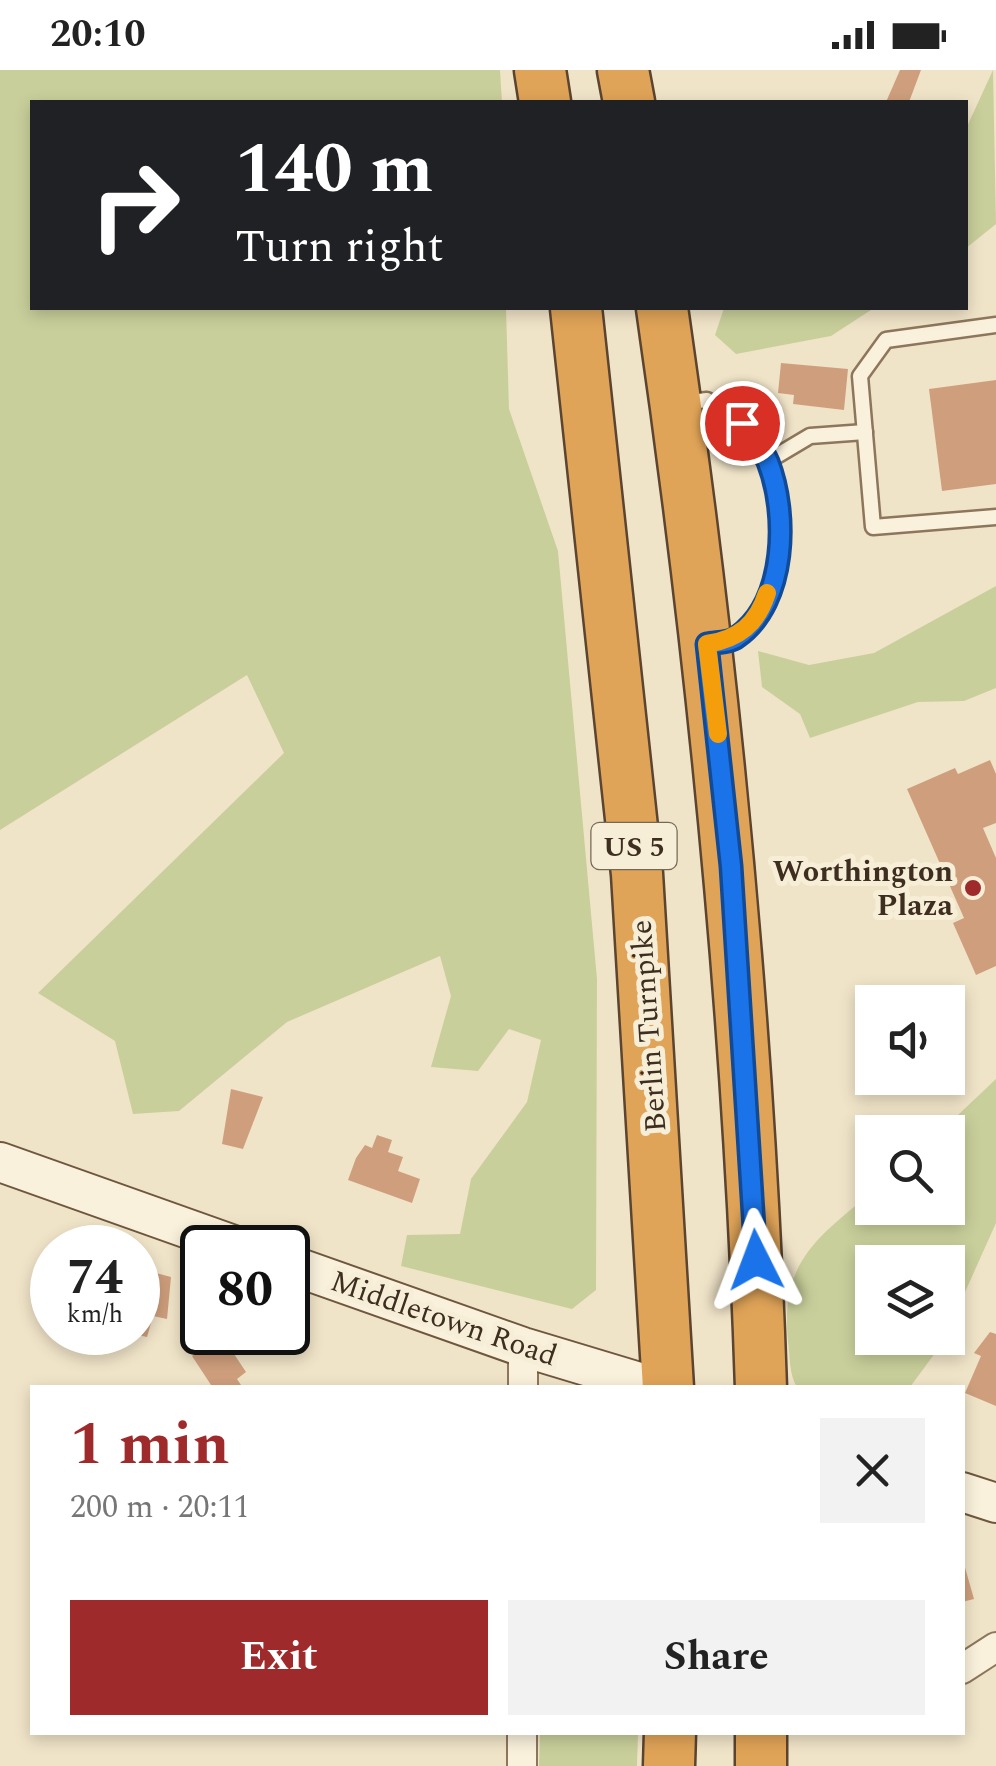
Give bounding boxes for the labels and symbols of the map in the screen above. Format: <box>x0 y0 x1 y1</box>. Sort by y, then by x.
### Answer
pin <box>700 381 785 466</box>
road number: US 5 <box>592 823 676 869</box>
place label: Worthington Plaza <box>772 849 954 929</box>
marker: Worthington Plaza <box>962 877 984 899</box>
street label: Berlin Turnpike <box>619 918 679 1134</box>
position arrow <box>704 1208 808 1312</box>
speed limit sign: 80 <box>180 1225 310 1355</box>
street label: Middletown Road <box>324 1259 563 1379</box>

